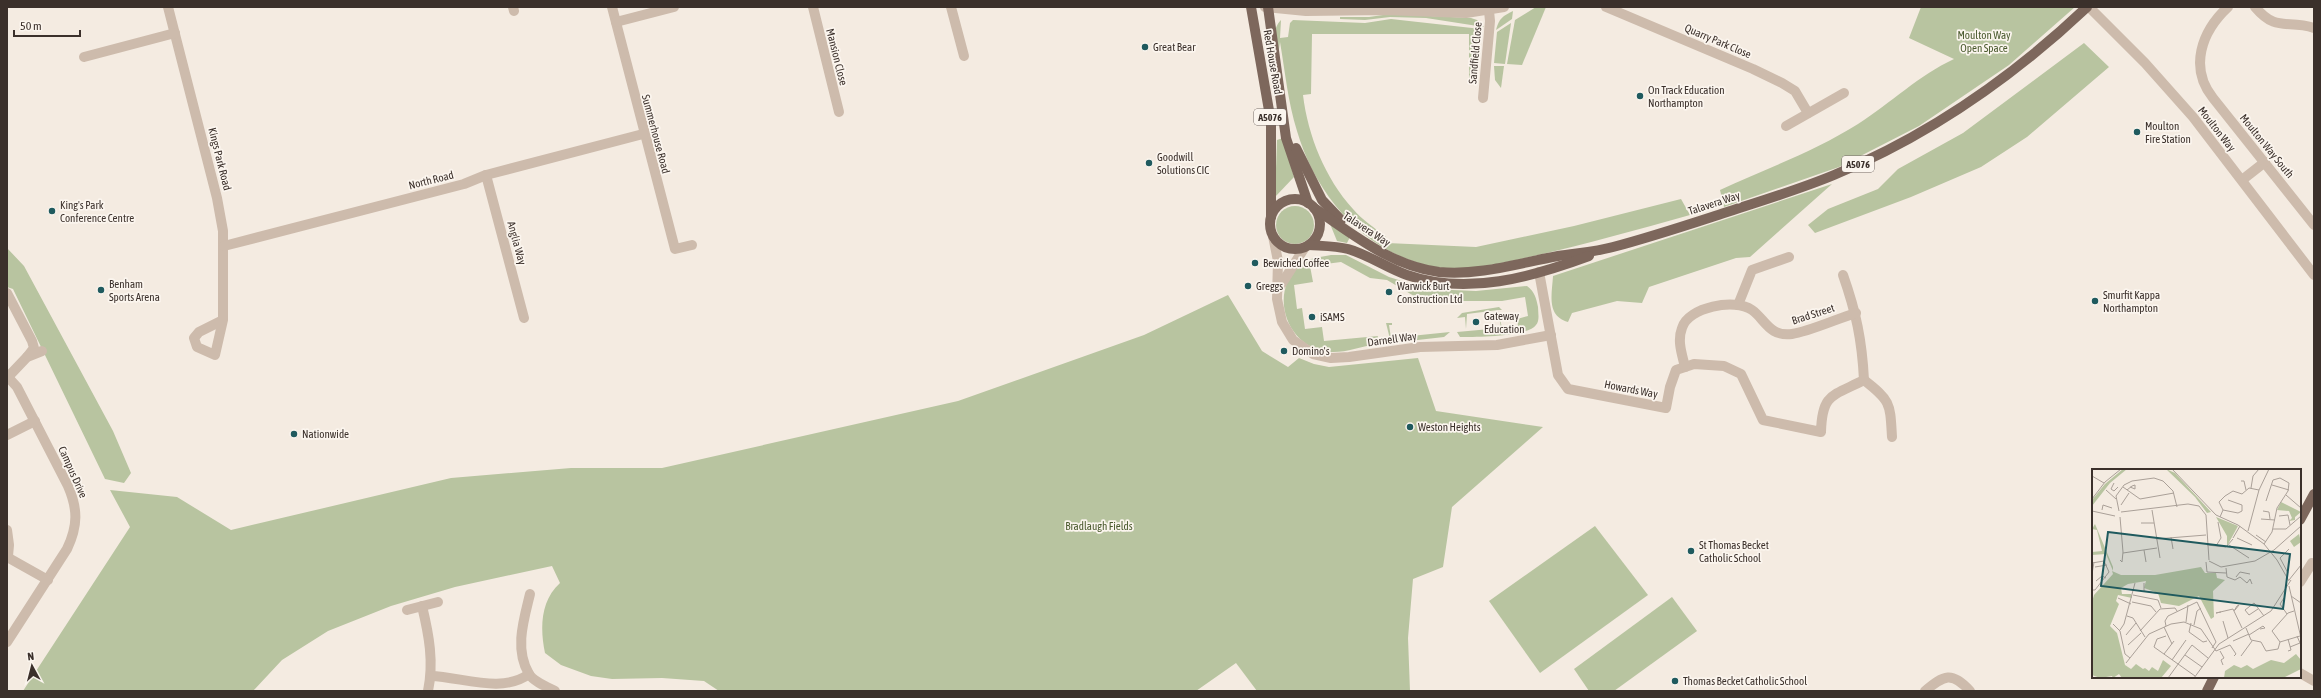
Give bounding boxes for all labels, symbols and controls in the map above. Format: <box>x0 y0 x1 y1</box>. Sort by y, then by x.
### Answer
scale bar <box>14 12 80 38</box>
text: 50 m <box>20 19 42 33</box>
street label: Sandfield Close <box>1466 22 1484 84</box>
street label: Quarry Park Close <box>1683 22 1753 60</box>
street label: Mansion Close <box>824 27 850 87</box>
street label: Red House Road <box>1261 29 1285 95</box>
park label: Moulton Way Open Space <box>1957 29 2011 54</box>
place label: Great Bear <box>1153 41 1196 53</box>
marker: Great Bear <box>1140 42 1150 52</box>
place label: On Track Education Northampton <box>1648 84 1725 109</box>
marker: On Track Education Northampton <box>1635 91 1645 101</box>
street label: Summerhouse Road <box>640 93 672 175</box>
street label: Moulton Way <box>2196 104 2238 154</box>
road number: A5076 <box>1254 109 1286 125</box>
street label: Moulton Way South <box>2238 112 2296 180</box>
place label: Moulton Fire Station <box>2145 120 2191 145</box>
street label: Kings Park Road <box>206 126 234 192</box>
marker: Moulton Fire Station <box>2132 127 2142 137</box>
place label: Goodwill Solutions CIC <box>1157 151 1209 176</box>
road number: A5076 <box>1842 156 1874 172</box>
marker: Goodwill Solutions CIC <box>1144 158 1154 168</box>
street label: North Road <box>407 169 455 191</box>
street label: Talavera Way <box>1687 189 1742 217</box>
place label: King's Park Conference Centre <box>60 199 134 224</box>
marker: King's Park Conference Centre <box>47 206 57 216</box>
street label: Talavera Way <box>1341 209 1393 249</box>
street label: Anglia Way <box>505 220 529 267</box>
place label: Bewiched Coffee <box>1263 257 1329 269</box>
marker: Bewiched Coffee <box>1250 258 1260 268</box>
place label: Benham Sports Arena <box>109 278 160 303</box>
place label: Greggs <box>1256 280 1283 292</box>
place label: Warwick Burt Construction Ltd <box>1397 280 1462 305</box>
marker: Greggs <box>1243 281 1253 291</box>
marker: Benham Sports Arena <box>96 285 106 295</box>
marker: Warwick Burt Construction Ltd <box>1384 287 1394 297</box>
place label: Smurfit Kappa Northampton <box>2103 289 2160 314</box>
marker: Smurfit Kappa Northampton <box>2090 296 2100 306</box>
street label: Brad Street <box>1790 301 1836 327</box>
place label: Gateway Education <box>1484 310 1525 335</box>
place label: iSAMS <box>1320 311 1345 323</box>
marker: iSAMS <box>1307 312 1317 322</box>
marker: Gateway Education <box>1471 317 1481 327</box>
street label: Darnell Way <box>1367 330 1418 348</box>
place label: Domino's <box>1292 345 1330 357</box>
marker: Domino's <box>1279 346 1289 356</box>
street label: Howards Way <box>1603 378 1659 400</box>
place label: Weston Heights <box>1418 421 1481 433</box>
marker: Weston Heights <box>1405 422 1415 432</box>
place label: Nationwide <box>302 428 349 440</box>
marker: Nationwide <box>289 429 299 439</box>
street label: Campus Drive <box>56 444 90 500</box>
inset map <box>2092 469 2301 678</box>
park label: Bradlaugh Fields <box>1065 520 1133 532</box>
place label: St Thomas Becket Catholic School <box>1699 539 1769 564</box>
marker: St Thomas Becket Catholic School <box>1686 546 1696 556</box>
north arrow <box>12 646 52 686</box>
text: N <box>27 650 35 662</box>
place label: Thomas Becket Catholic School <box>1683 675 1807 687</box>
marker: Thomas Becket Catholic School <box>1670 676 1680 686</box>

